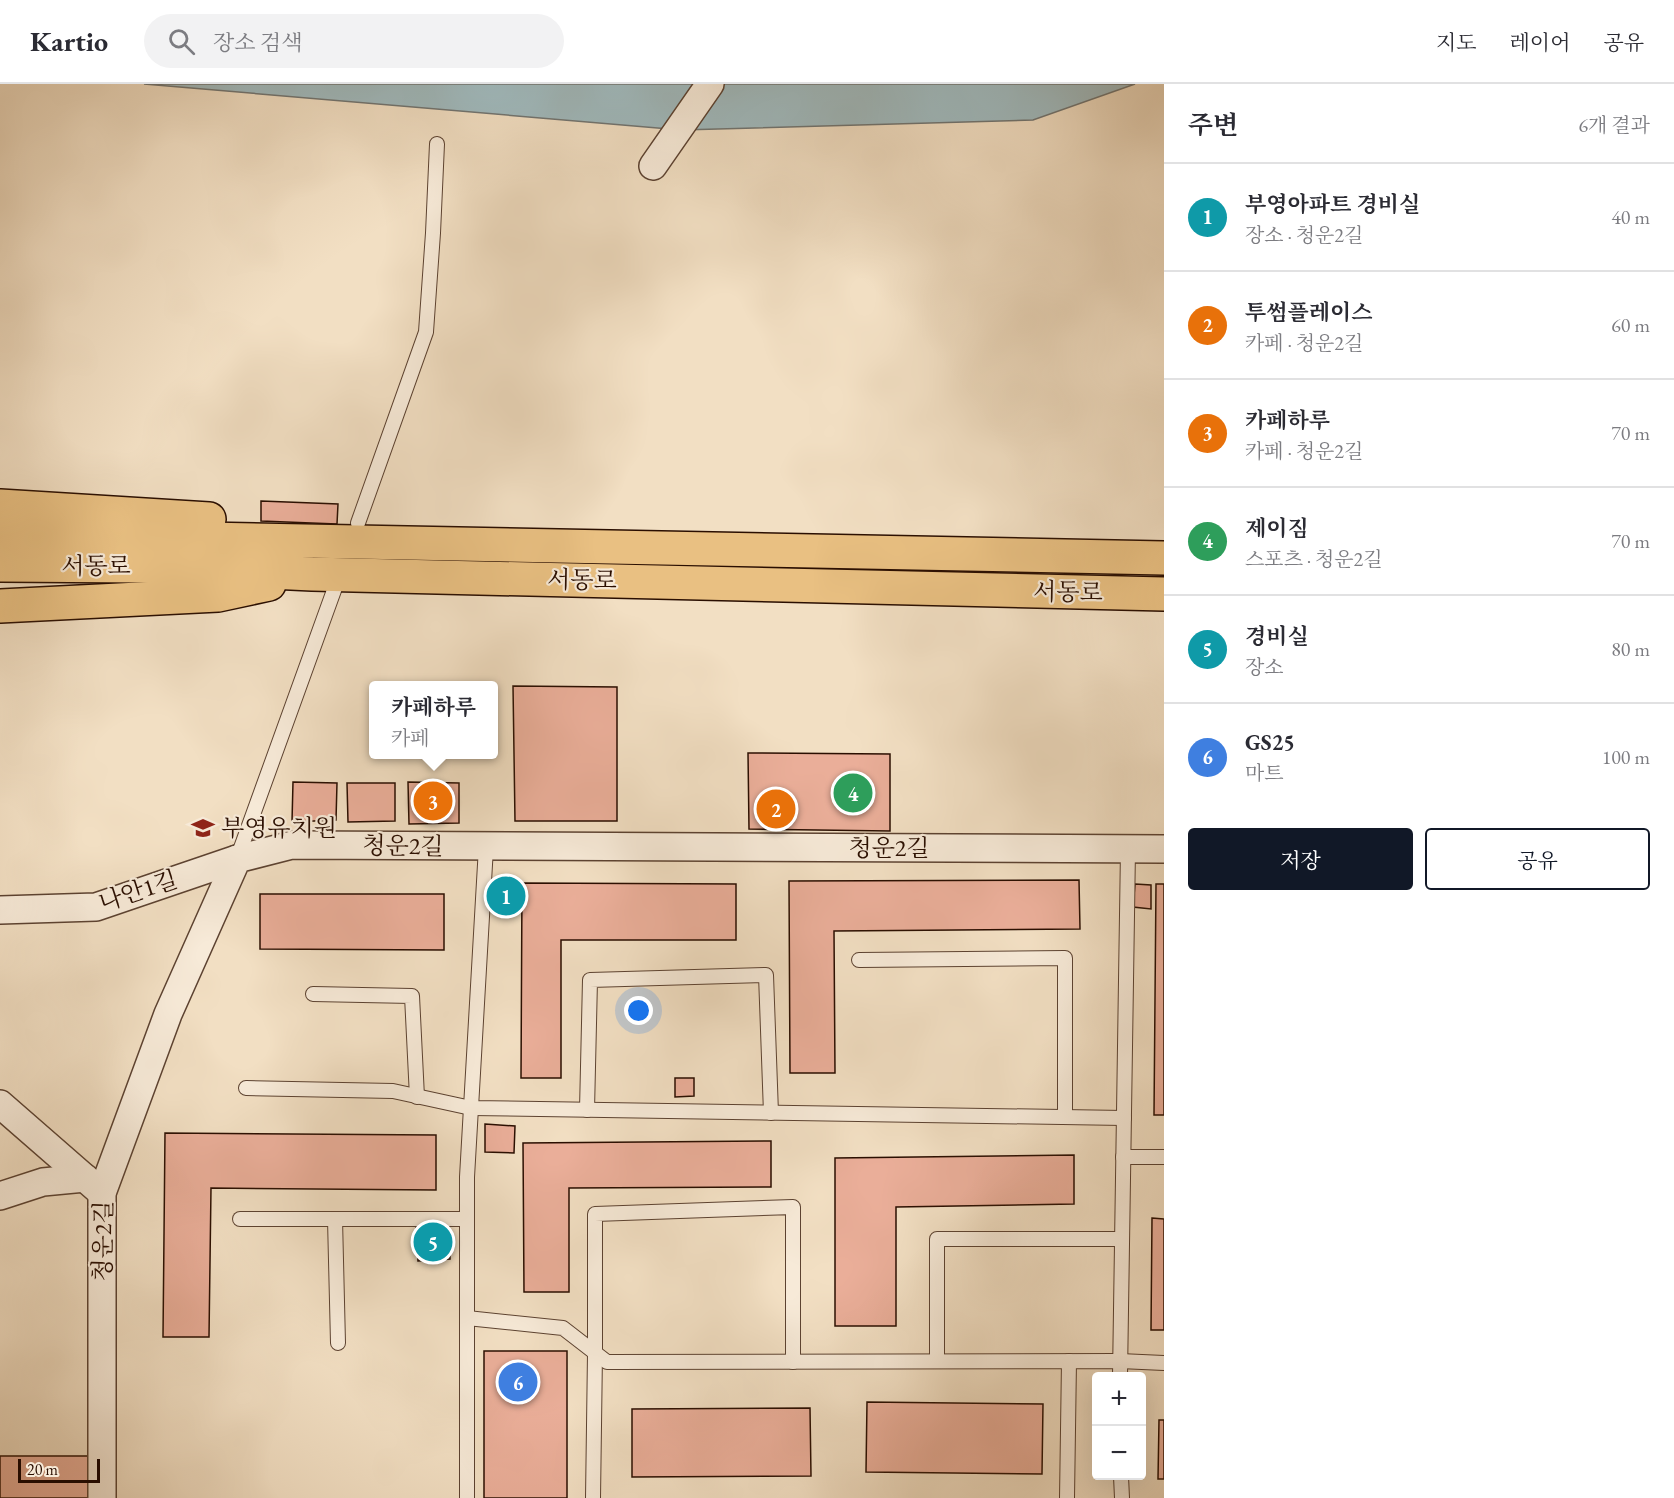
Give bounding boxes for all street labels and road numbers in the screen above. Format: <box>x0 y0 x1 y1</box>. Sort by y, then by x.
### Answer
street label: 서동로 <box>61 550 131 581</box>
street label: 서동로 <box>547 563 617 596</box>
street label: 서동로 <box>1033 575 1103 608</box>
street label: 청운2길 <box>362 829 444 862</box>
street label: 청운2길 <box>848 832 930 863</box>
street label: 나안1길 <box>95 863 181 918</box>
street label: 청운2길 <box>86 1200 119 1282</box>

